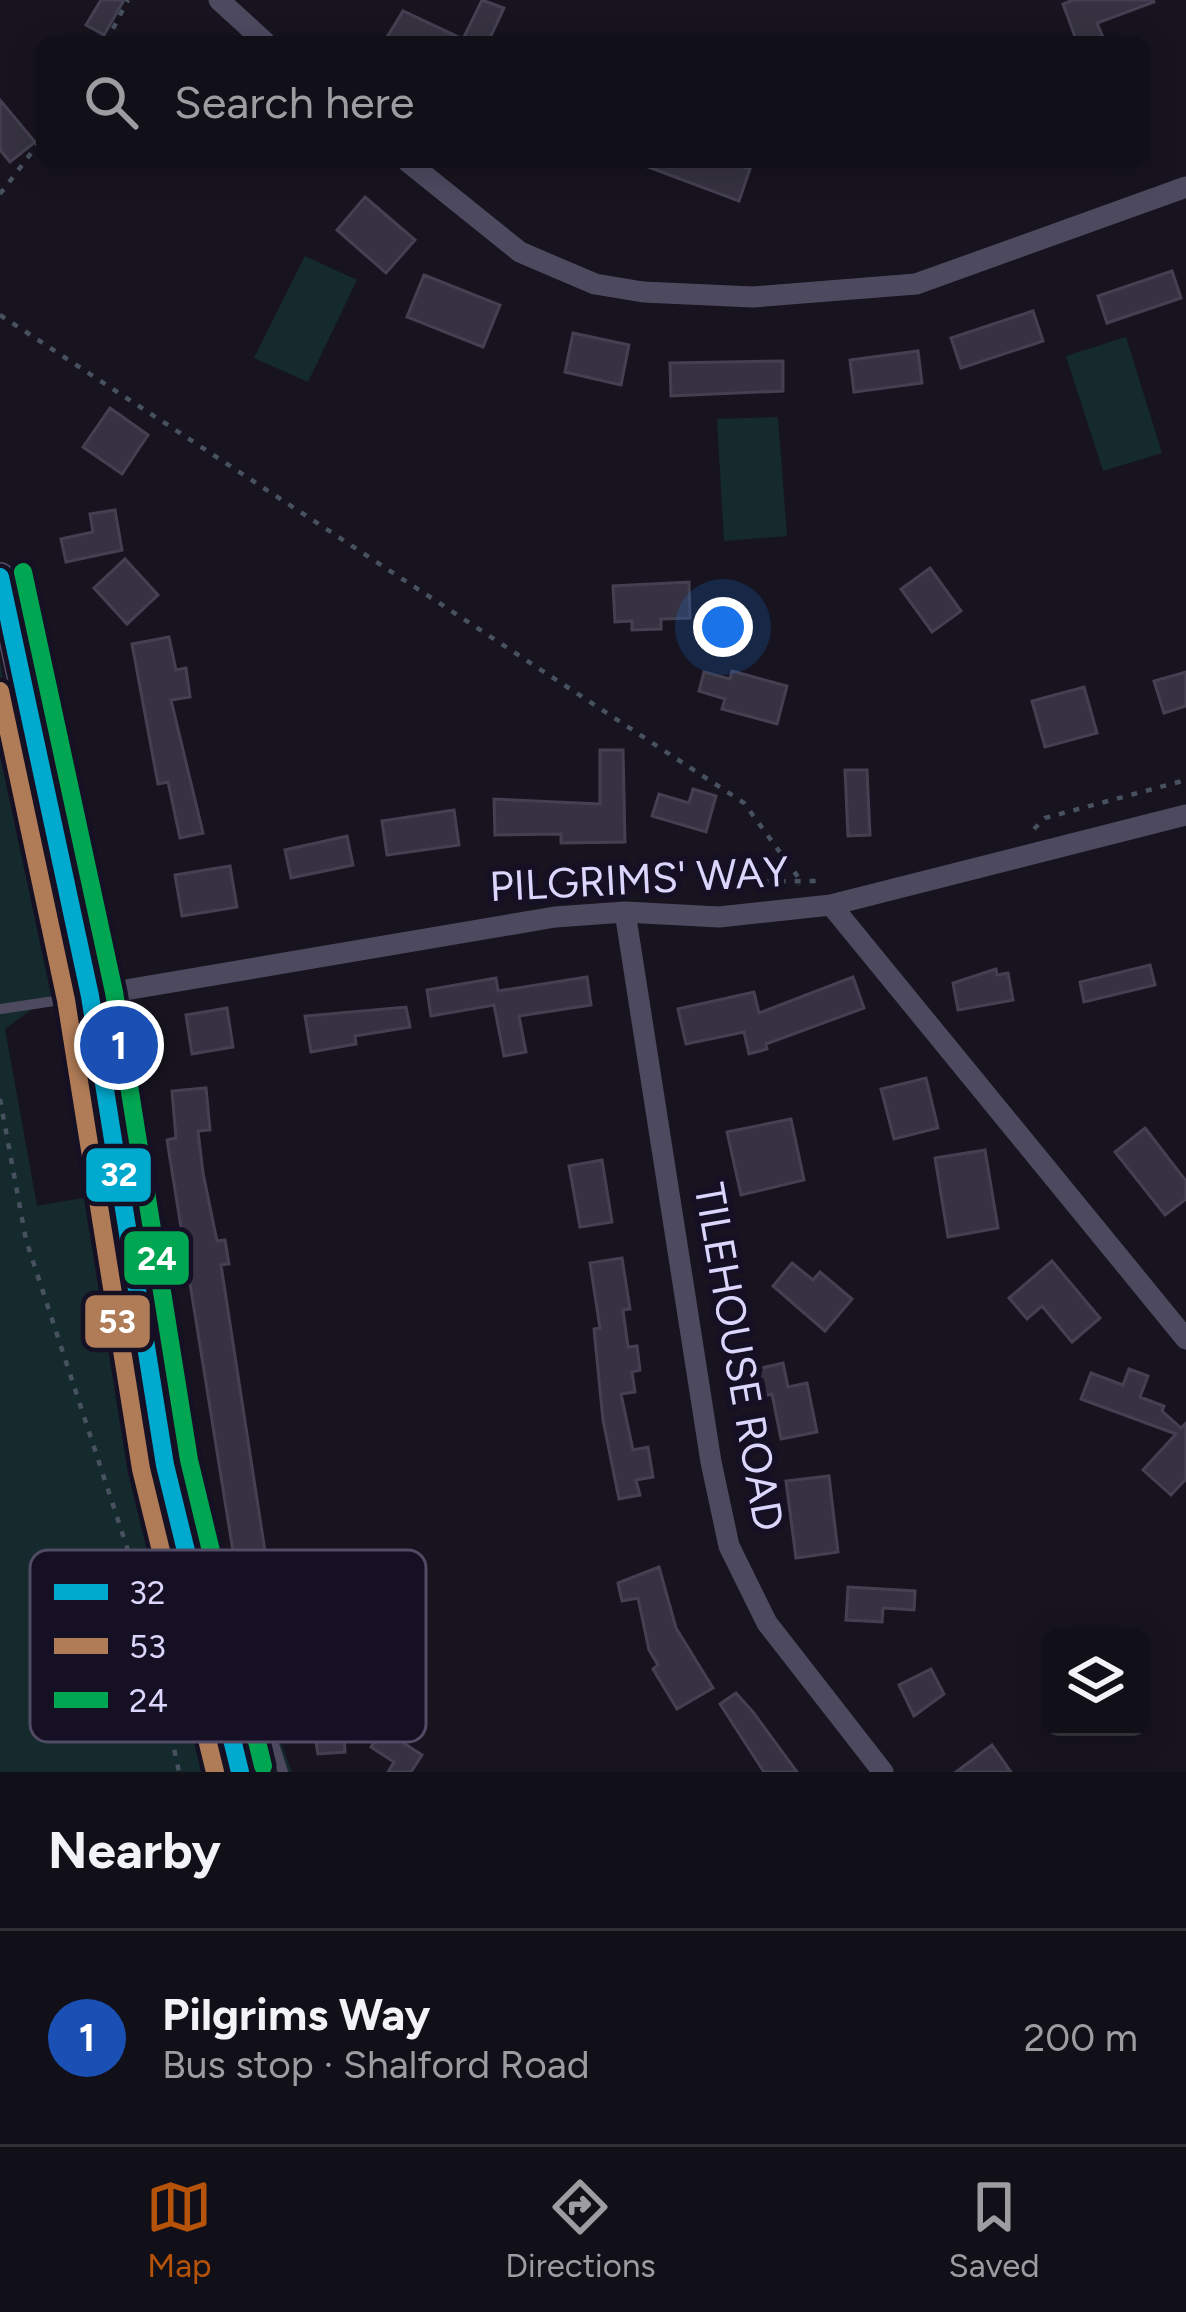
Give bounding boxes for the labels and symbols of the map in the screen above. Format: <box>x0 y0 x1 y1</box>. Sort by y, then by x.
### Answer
your location <box>693 597 753 657</box>
street label: PILGRIMS' WAY <box>488 846 790 912</box>
pin: 1 <box>80 1000 158 1090</box>
line badge: 32 <box>84 1146 153 1204</box>
text: 32 <box>100 1155 138 1194</box>
street label: TILEHOUSE ROAD <box>683 1179 795 1535</box>
line badge: 24 <box>122 1229 191 1287</box>
text: 24 <box>137 1239 177 1278</box>
line badge: 53 <box>83 1293 152 1350</box>
text: 53 <box>98 1302 136 1341</box>
legend <box>30 1550 426 1742</box>
text: 32 <box>129 1573 165 1612</box>
text: 53 <box>129 1627 166 1666</box>
text: 24 <box>129 1681 168 1720</box>

